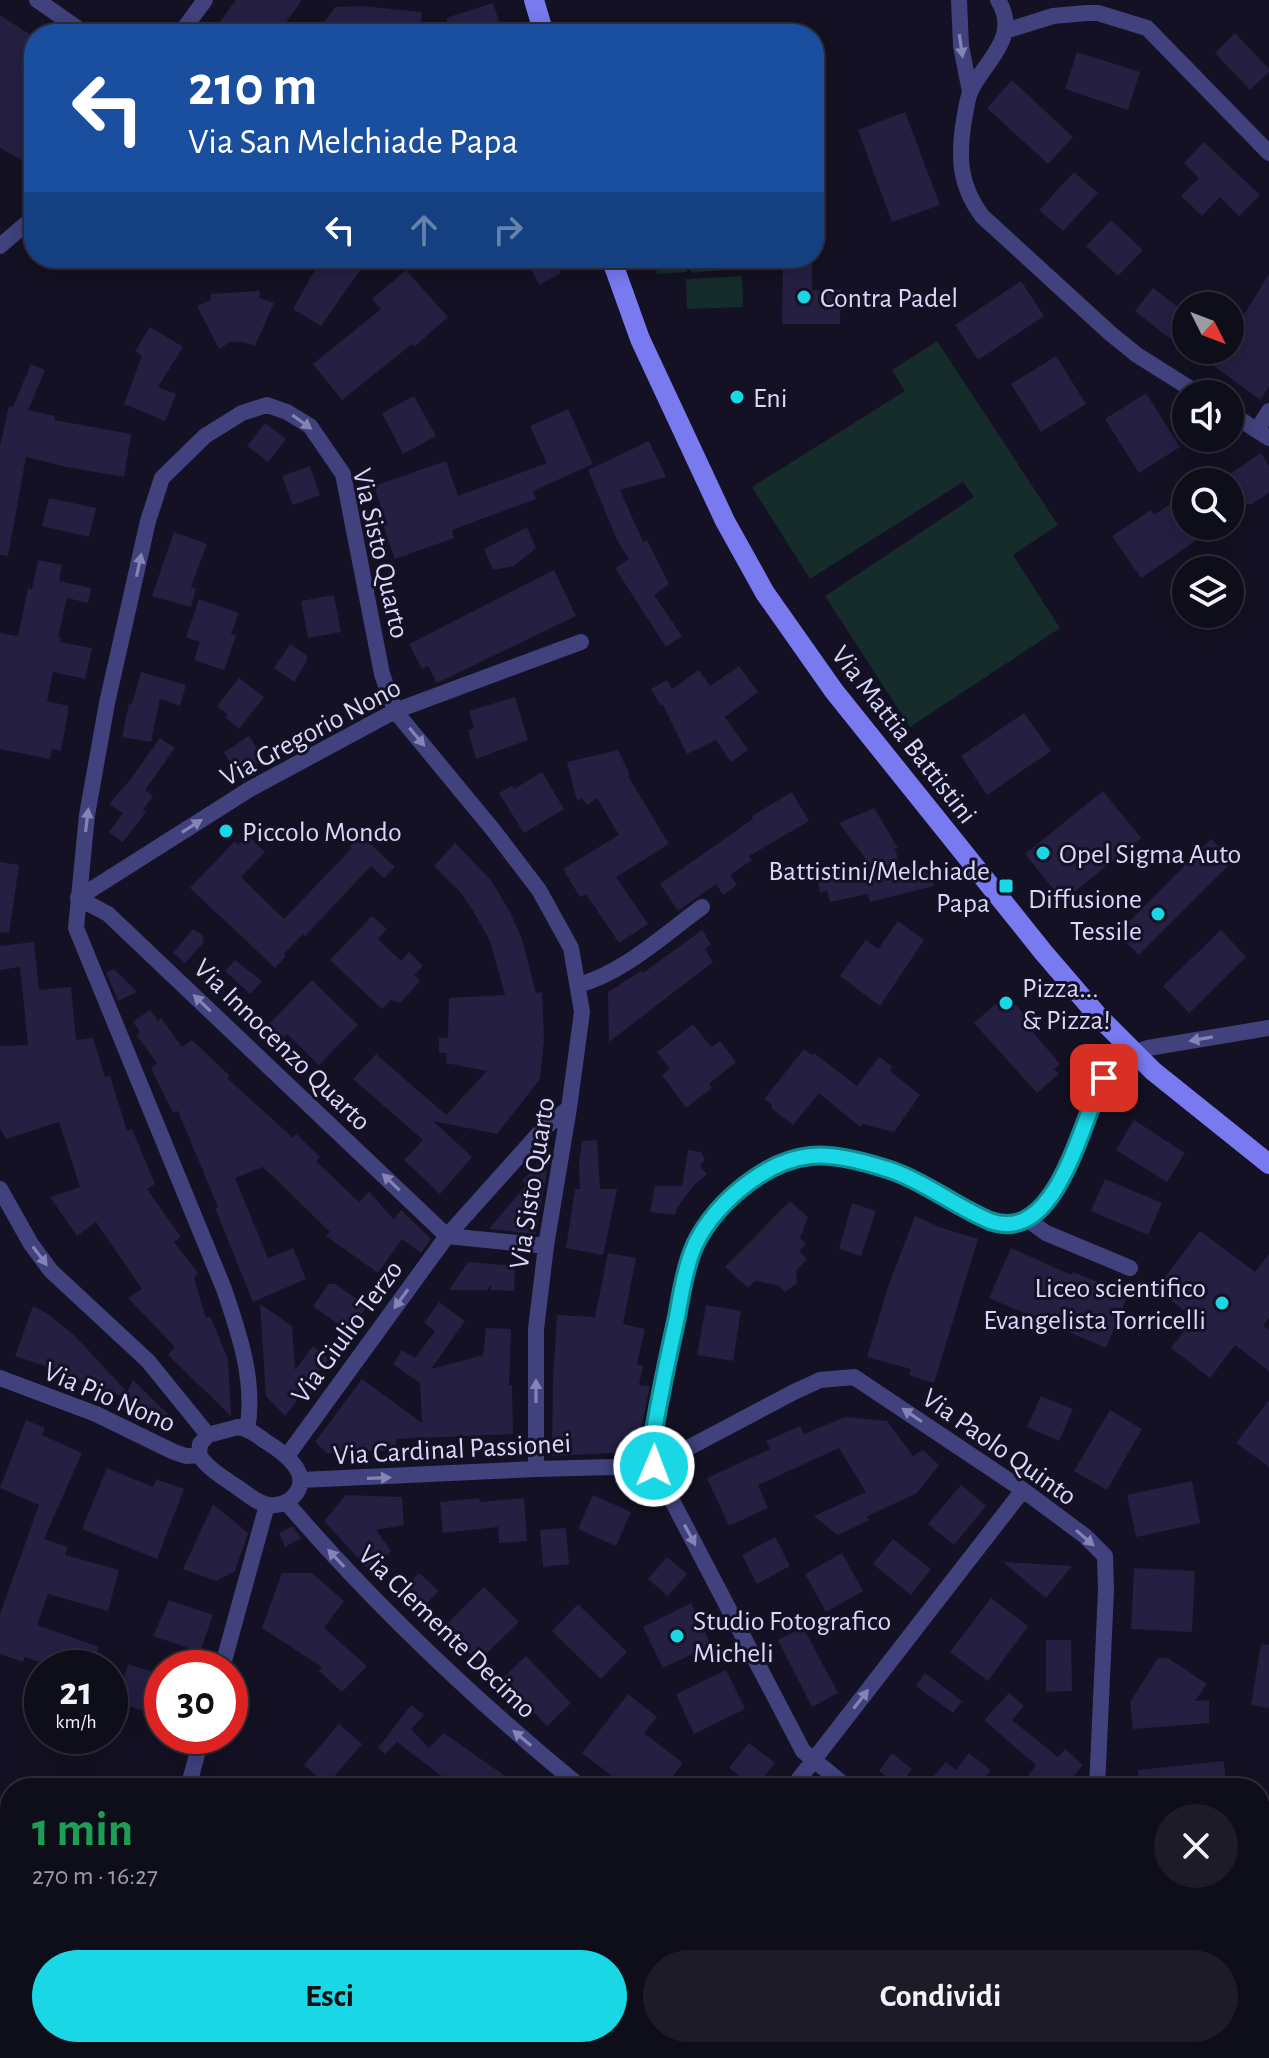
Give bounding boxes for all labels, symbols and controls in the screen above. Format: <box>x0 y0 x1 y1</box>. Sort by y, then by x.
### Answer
one-way arrow <box>955 34 968 59</box>
icon: left <box>56 56 160 160</box>
text: 210 m <box>188 59 317 115</box>
text: Via San Melchiade Papa <box>188 124 518 160</box>
icon: left <box>318 208 362 252</box>
icon: ahead <box>402 208 446 252</box>
icon: right <box>486 208 530 252</box>
place label: Contra Padel <box>820 285 958 313</box>
marker: Contra Padel <box>795 288 813 306</box>
north arrow <box>1172 292 1244 364</box>
map controls <box>1172 292 1244 628</box>
button: sound <box>1172 380 1244 452</box>
place label: Eni <box>753 385 787 413</box>
marker: Eni <box>728 388 746 406</box>
one-way arrow <box>292 414 312 430</box>
street label: Via Sisto Quarto <box>347 466 413 641</box>
button: search <box>1172 468 1244 540</box>
one-way arrow <box>133 553 146 578</box>
button: layers <box>1172 556 1244 628</box>
street label: Via Mattia Battistini <box>826 641 981 829</box>
street label: Via Gregorio Nono <box>216 674 406 792</box>
one-way arrow <box>408 727 425 747</box>
one-way arrow <box>81 807 94 832</box>
one-way arrow <box>181 819 202 834</box>
place label: Piccolo Mondo <box>242 819 402 847</box>
marker: Piccolo Mondo <box>217 822 235 840</box>
place label: Opel Sigma Auto <box>1059 841 1241 869</box>
marker: Opel Sigma Auto <box>1034 844 1052 862</box>
place label: Battistini/Melchiade Papa <box>768 858 990 918</box>
marker: Battistini/Melchiade Papa <box>997 877 1015 895</box>
place label: Diffusione Tessile <box>1028 886 1142 946</box>
marker: Diffusione Tessile <box>1149 905 1167 923</box>
street label: Via Innocenzo Quarto <box>188 954 375 1137</box>
place label: Pizza... & Pizza! <box>1022 975 1111 1035</box>
one-way arrow <box>193 994 212 1013</box>
marker: Pizza... & Pizza! <box>997 994 1015 1012</box>
one-way arrow <box>1188 1034 1213 1046</box>
pin <box>1070 1044 1138 1112</box>
icon: arrive <box>1082 1056 1126 1100</box>
street label: Via Sisto Quarto <box>506 1095 560 1271</box>
one-way arrow <box>381 1174 400 1192</box>
one-way arrow <box>31 1246 47 1266</box>
street label: Via Giulio Terzo <box>287 1256 409 1409</box>
place label: Liceo scientifico Evangelista Torricelli <box>983 1275 1206 1335</box>
one-way arrow <box>394 1289 410 1310</box>
marker: Liceo scientifico Evangelista Torricelli <box>1213 1294 1231 1312</box>
street label: Via Pio Nono <box>39 1358 179 1438</box>
one-way arrow <box>530 1378 542 1403</box>
street label: Via Paolo Quinto <box>916 1384 1081 1511</box>
one-way arrow <box>901 1409 923 1423</box>
position arrow <box>612 1424 696 1508</box>
street label: Via Cardinal Passionei <box>332 1430 572 1470</box>
one-way arrow <box>367 1471 392 1484</box>
one-way arrow <box>684 1524 697 1547</box>
one-way arrow <box>1074 1529 1094 1546</box>
street label: Via Clemente Decimo <box>352 1541 541 1724</box>
one-way arrow <box>327 1548 345 1567</box>
place label: Studio Fotografico Micheli <box>693 1608 891 1668</box>
marker: Studio Fotografico Micheli <box>668 1627 686 1645</box>
speed limit sign: 30 <box>144 1650 248 1754</box>
text: 21 <box>59 1672 93 1712</box>
one-way arrow <box>853 1689 869 1709</box>
text: km/h <box>55 1712 97 1732</box>
one-way arrow <box>513 1730 533 1747</box>
button: close <box>1154 1804 1238 1888</box>
text: 1 min <box>32 1807 133 1855</box>
text: 270 m · 16:27 <box>32 1863 158 1889</box>
button: Esci <box>32 1950 627 2042</box>
button: Condividi <box>643 1950 1238 2042</box>

